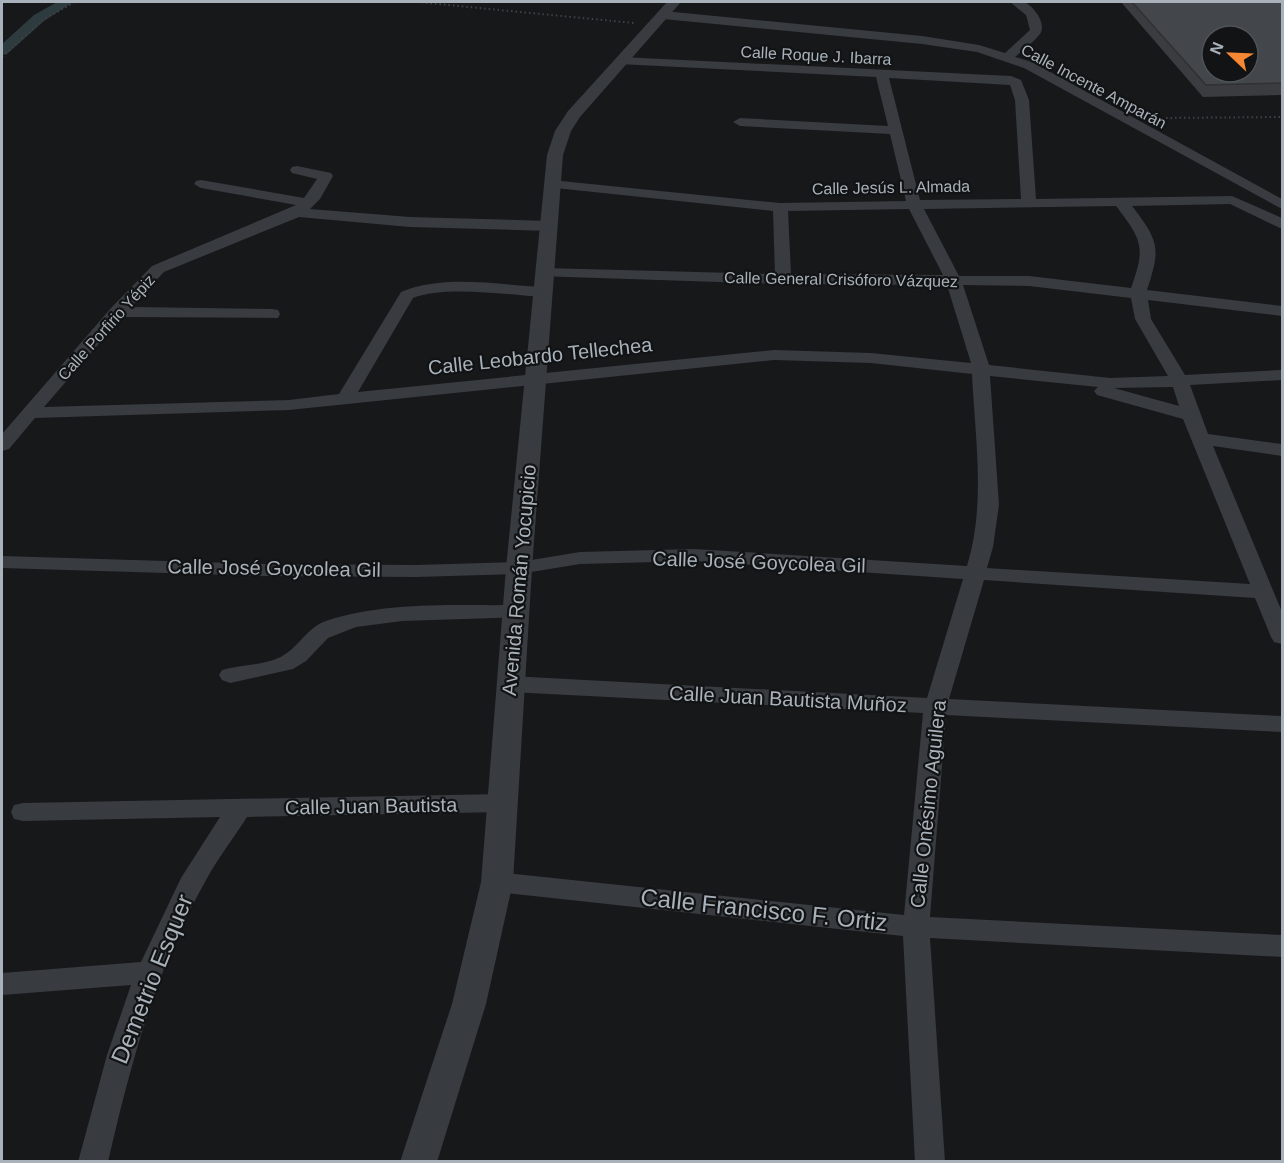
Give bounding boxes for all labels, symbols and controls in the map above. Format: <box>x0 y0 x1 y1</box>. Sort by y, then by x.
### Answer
north arrow <box>1200 24 1260 84</box>
text: N <box>1207 40 1227 57</box>
street label: Calle Incente Amparán <box>1018 41 1169 132</box>
street label: Calle Roque J. Ibarra <box>740 43 892 68</box>
street label: Calle Jesús L. Almada <box>812 178 970 197</box>
street label: Calle General Crisóforo Vázquez <box>724 269 958 290</box>
street label: Calle Porfirio Yépiz <box>55 271 158 383</box>
street label: Calle Leobardo Tellechea <box>427 333 654 379</box>
street label: Avenida Román Yocupicio <box>498 463 540 697</box>
street label: Calle José Goycolea Gil <box>652 547 866 577</box>
street label: Calle José Goycolea Gil <box>167 555 381 581</box>
street label: Calle Juan Bautista Muñoz <box>669 682 907 716</box>
street label: Calle Onésimo Aguilera <box>906 698 950 909</box>
street label: Calle Juan Bautista <box>285 793 458 819</box>
street label: Calle Francisco F. Ortiz <box>639 883 889 936</box>
street label: Demetrio Esquer <box>105 890 198 1067</box>

